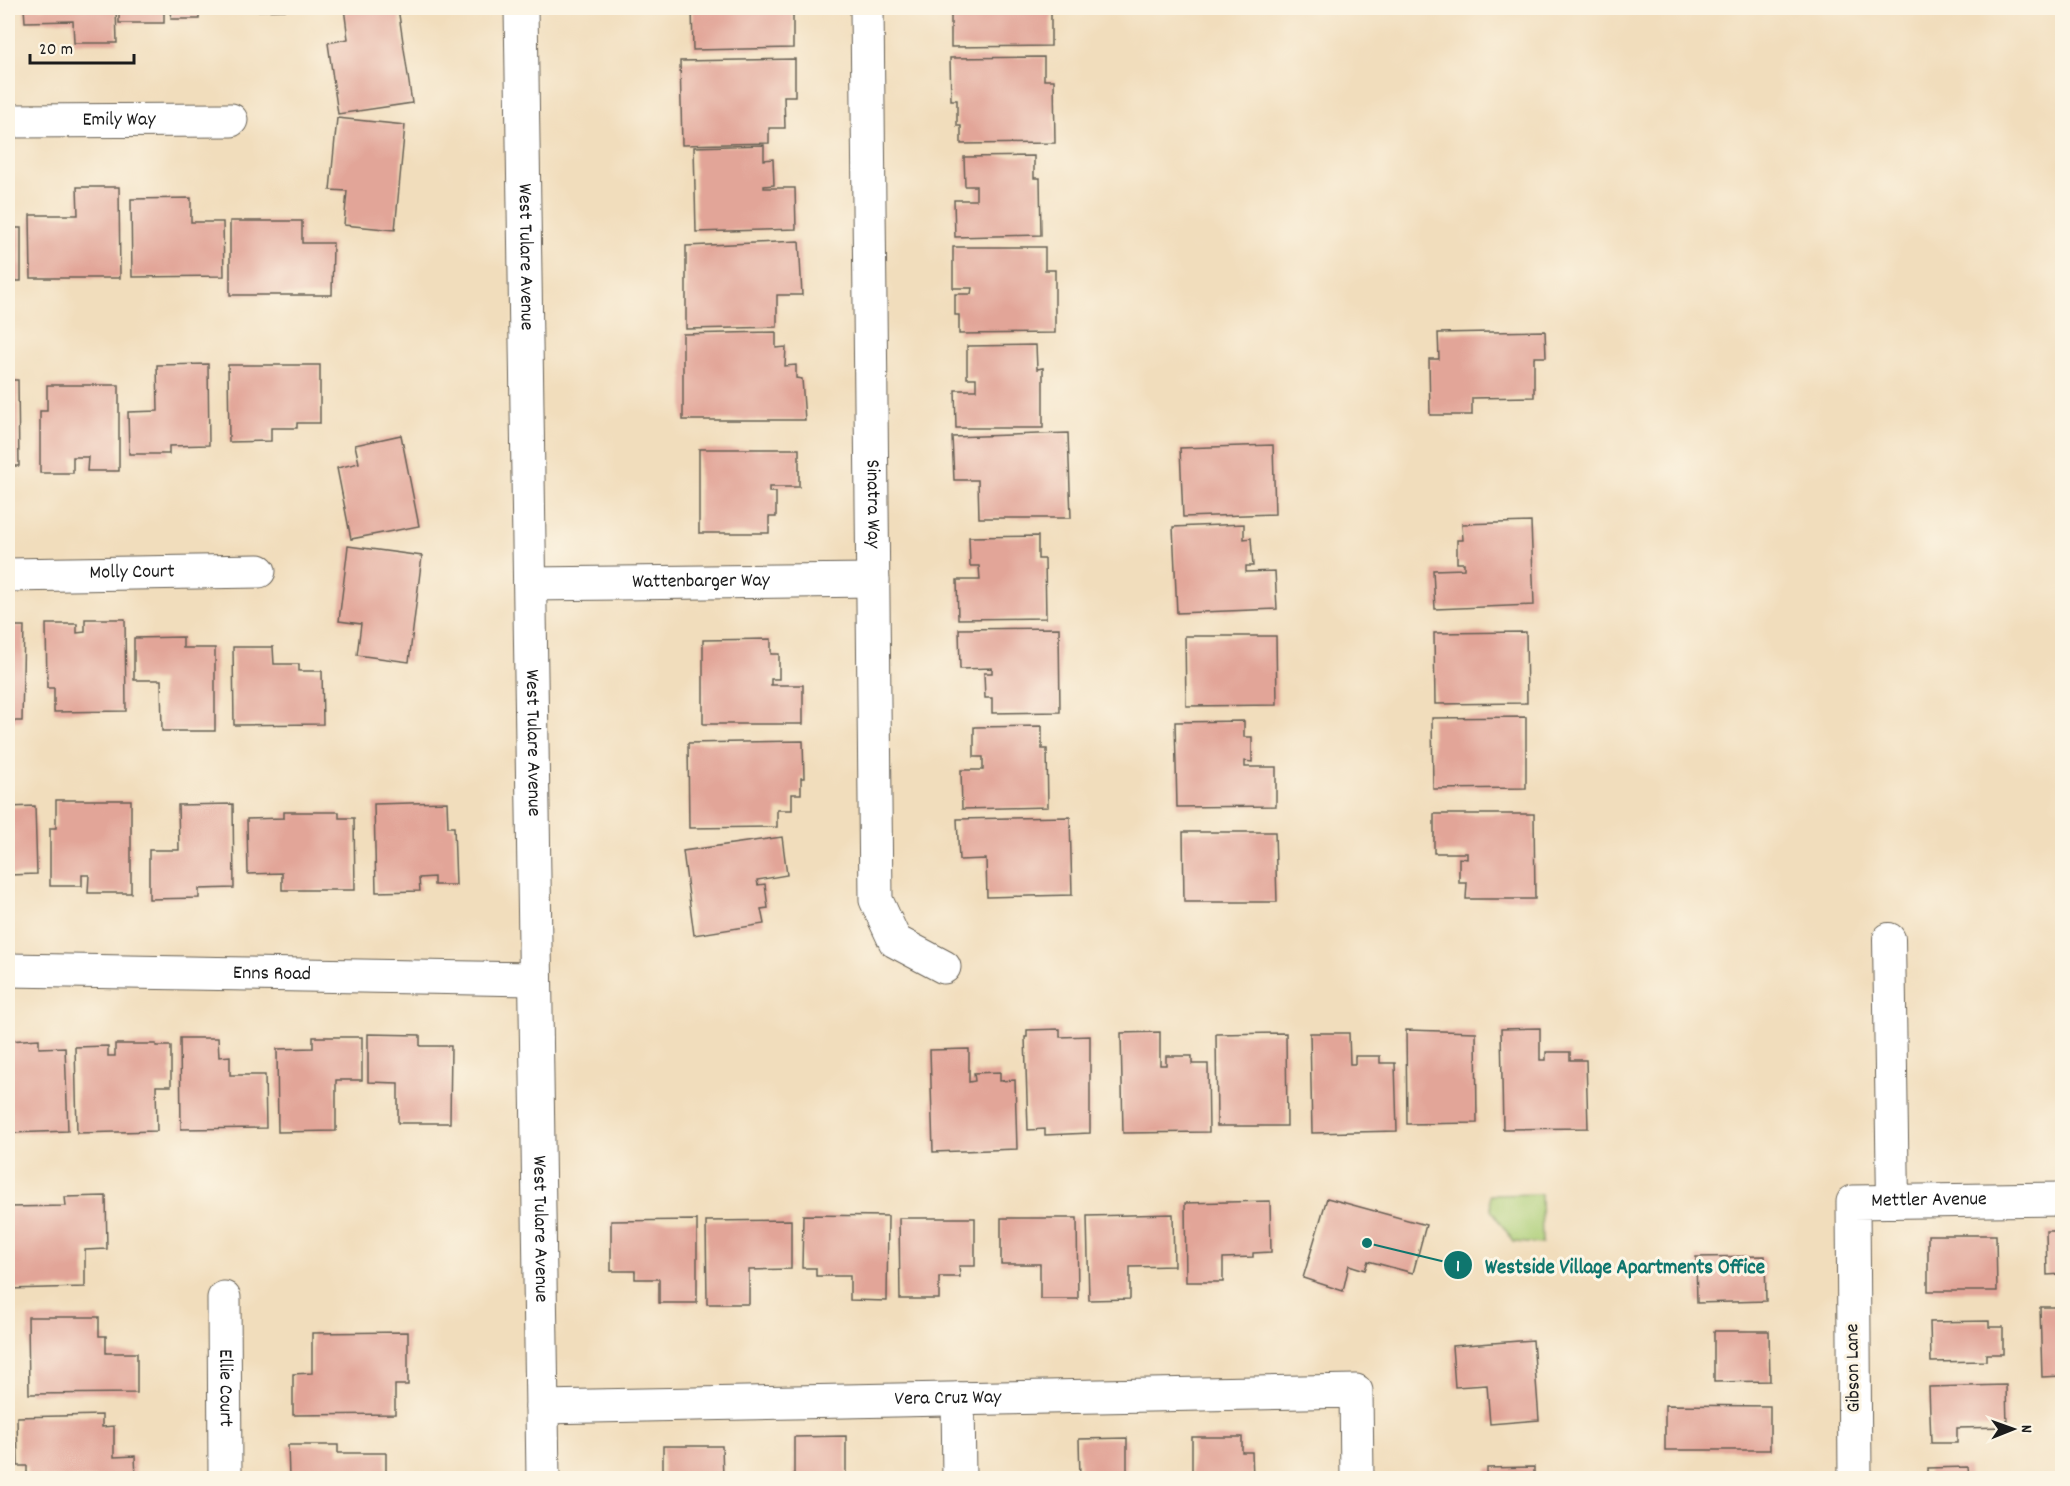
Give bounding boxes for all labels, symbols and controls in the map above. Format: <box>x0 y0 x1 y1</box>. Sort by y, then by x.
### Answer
scale bar <box>30 27 134 65</box>
text: 20 m <box>39 38 73 63</box>
street label: Emily Way <box>82 106 156 135</box>
street label: West Tulare Avenue <box>510 183 540 331</box>
street label: Sinatra Way <box>858 459 886 549</box>
street label: Molly Court <box>89 558 175 588</box>
street label: Wattenbarger Way <box>632 567 771 597</box>
street label: West Tulare Avenue <box>517 669 547 817</box>
street label: Enns Road <box>233 960 311 989</box>
street label: West Tulare Avenue <box>524 1155 554 1303</box>
street label: Mettler Avenue <box>1871 1186 1987 1216</box>
callout: Westside Village Apartments Office <box>1443 1246 1777 1285</box>
text: Westside Village Apartments Office <box>1485 1254 1765 1284</box>
text: 1 <box>1456 1255 1460 1280</box>
street label: Gibson Lane <box>1839 1323 1869 1413</box>
street label: Ellie Court <box>210 1349 239 1427</box>
street label: Vera Cruz Way <box>894 1384 1003 1414</box>
north arrow <box>1983 1399 2043 1459</box>
text: N <box>2014 1425 2037 1433</box>

